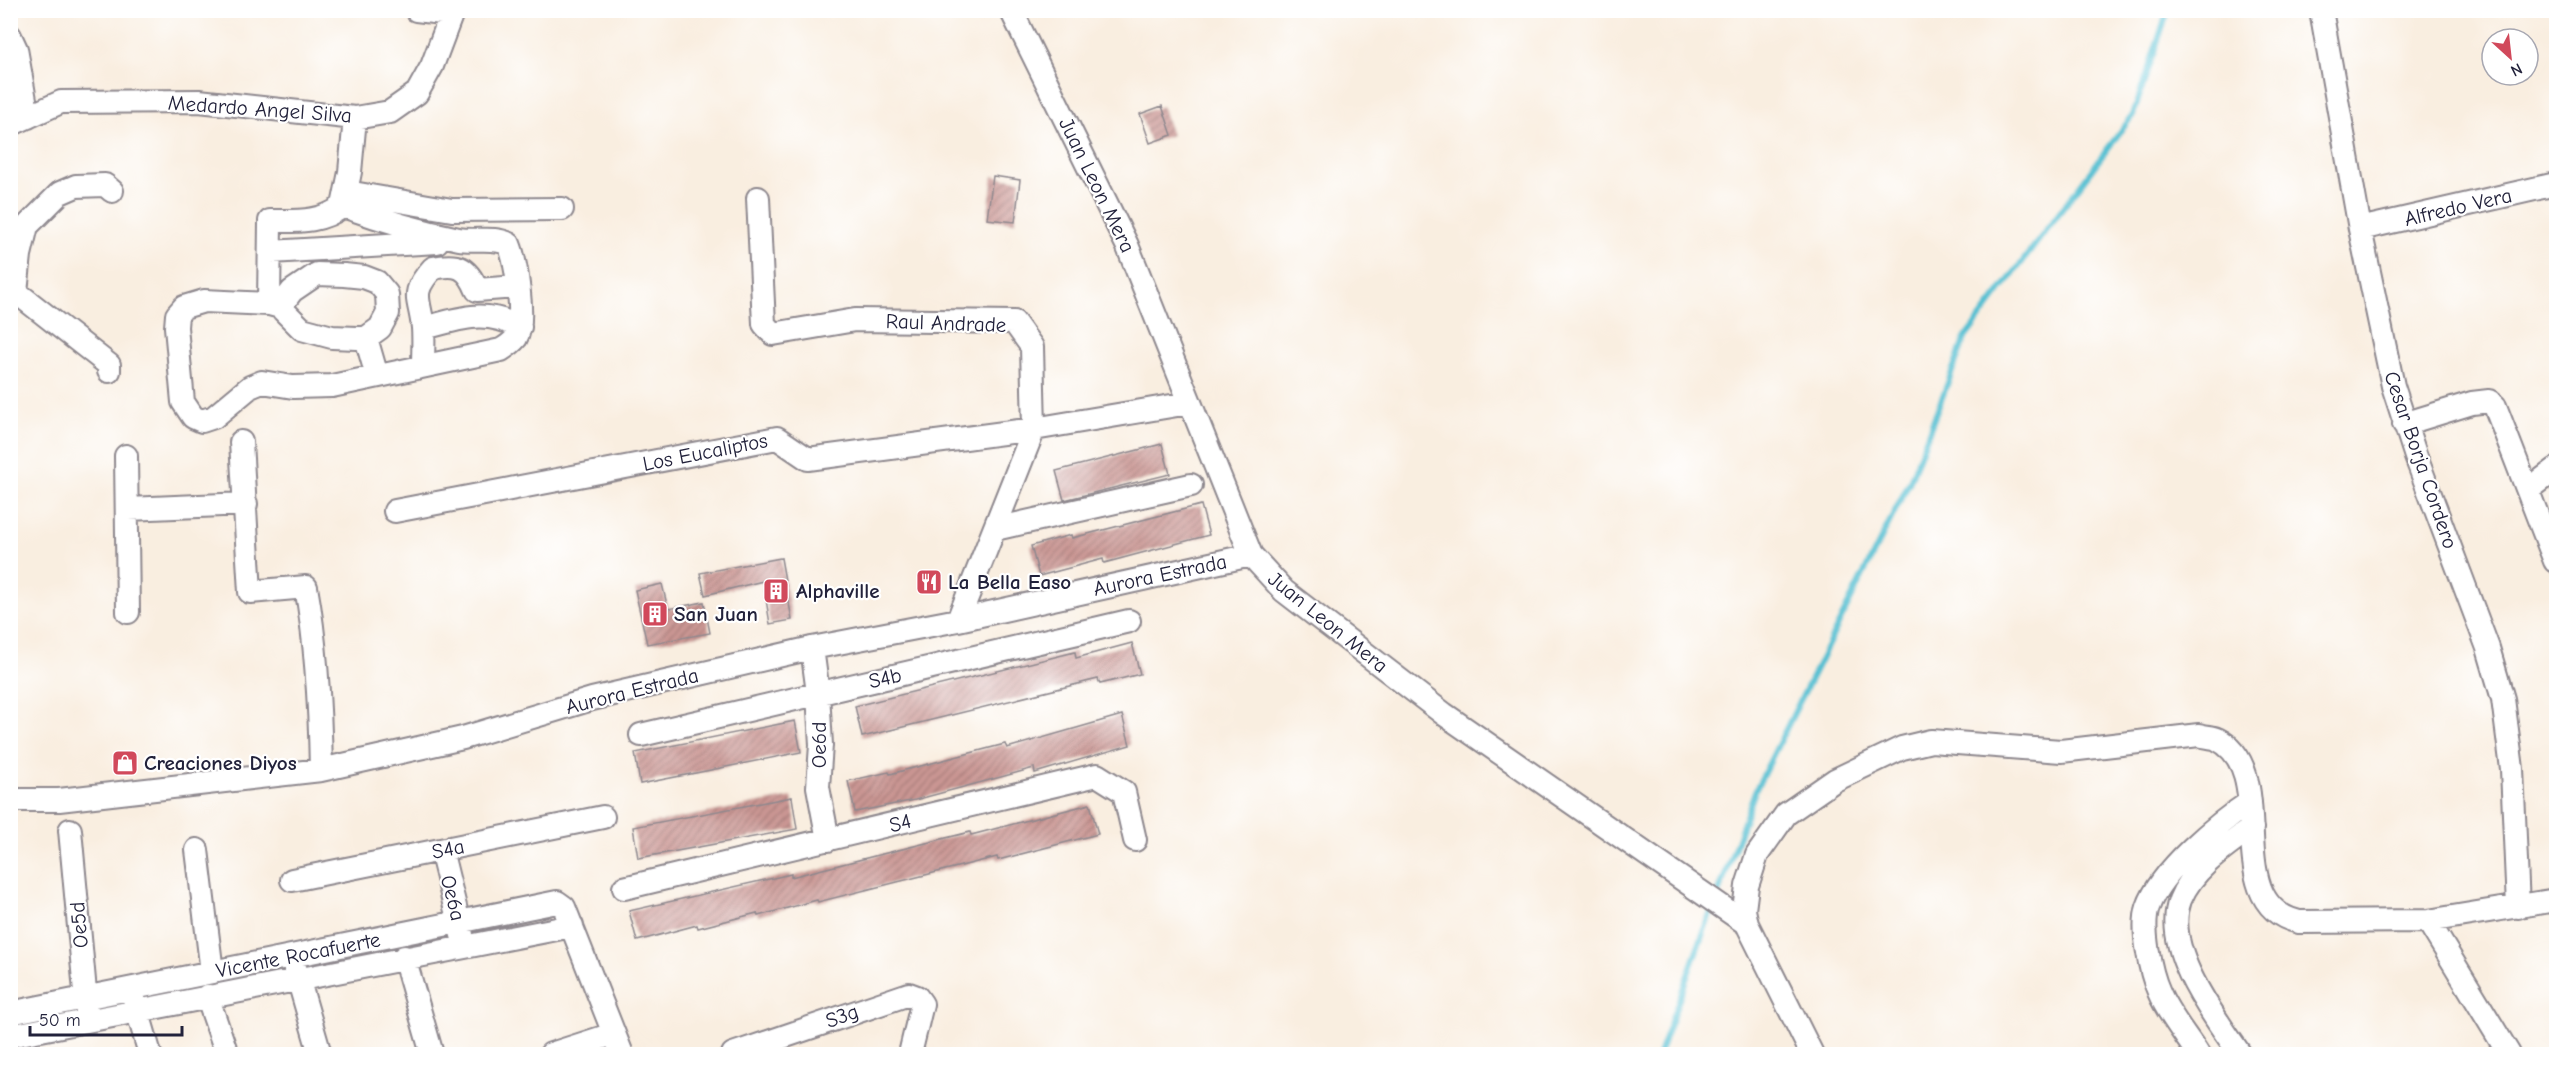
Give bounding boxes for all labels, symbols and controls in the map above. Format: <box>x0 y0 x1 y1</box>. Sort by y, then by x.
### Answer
north arrow <box>2480 27 2540 87</box>
text: N <box>2508 59 2525 80</box>
street label: Medardo Angel Silva <box>167 91 353 127</box>
street label: Juan Leon Mera <box>1054 114 1140 256</box>
street label: Alfredo Vera <box>2402 183 2514 231</box>
street label: Raul Andrade <box>885 309 1007 337</box>
street label: Cesar Borja Cordero <box>2379 368 2463 552</box>
street label: Los Eucaliptos <box>641 428 769 476</box>
street label: Aurora Estrada <box>1091 549 1229 601</box>
street label: Juan Leon Mera <box>1263 566 1393 678</box>
restaurant icon: La Bella Easo <box>914 567 944 597</box>
place label: La Bella Easo <box>948 570 1071 594</box>
building icon: Alphaville <box>761 576 791 606</box>
place label: Alphaville <box>796 579 880 603</box>
building icon: San Juan <box>640 599 670 629</box>
place label: San Juan <box>674 602 758 626</box>
street label: Aurora Estrada <box>563 663 701 719</box>
street label: S4b <box>866 663 904 693</box>
street label: Oe6d <box>807 722 831 768</box>
shop icon: Creaciones Diyos <box>110 748 140 778</box>
place label: Creaciones Diyos <box>144 751 297 775</box>
street label: S4 <box>887 809 913 837</box>
street label: S4a <box>430 834 466 864</box>
street label: Oe6a <box>436 873 470 923</box>
street label: Oe5d <box>65 901 93 949</box>
street label: Vicente Rocafuerte <box>214 927 382 983</box>
scale bar <box>30 999 182 1037</box>
street label: S3g <box>822 999 862 1033</box>
text: 50 m <box>39 1010 81 1031</box>

